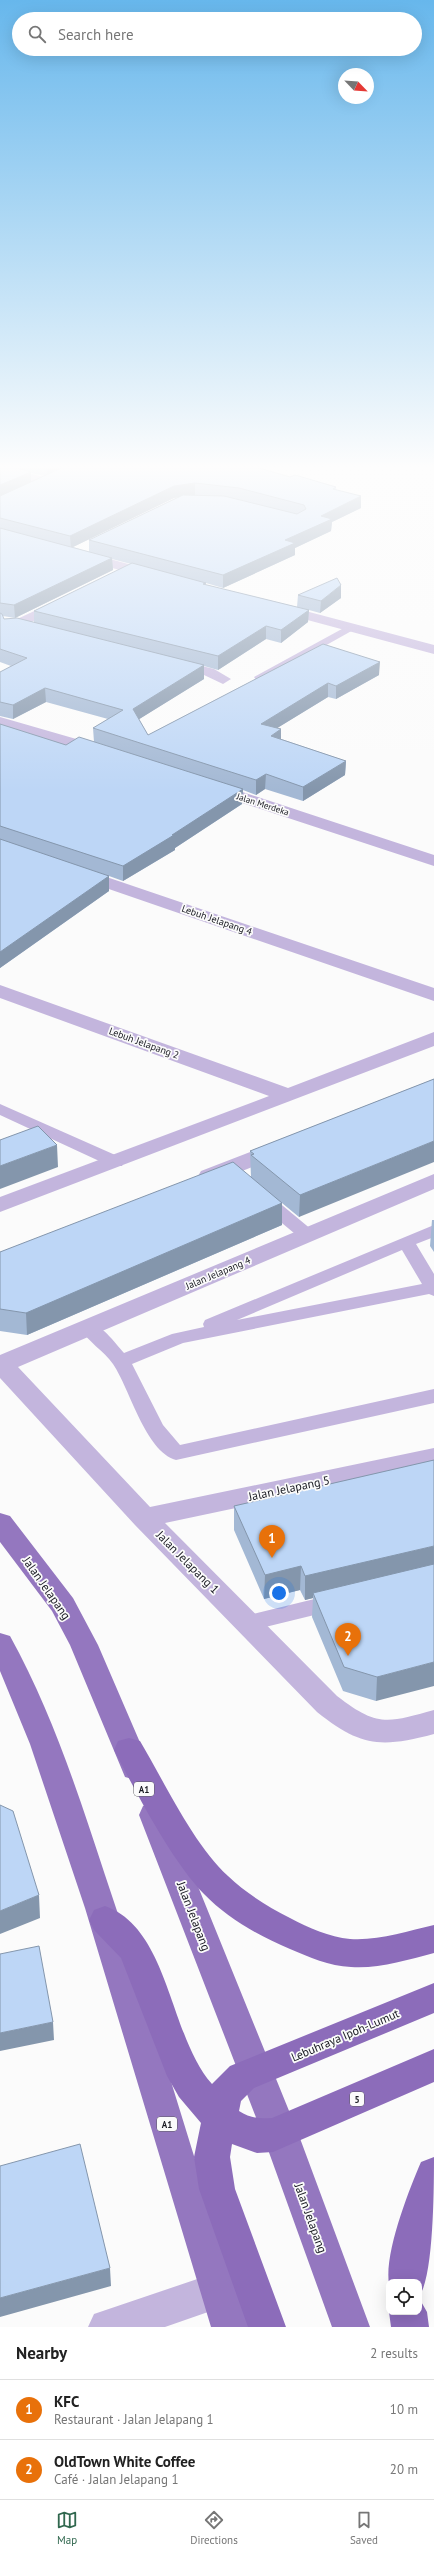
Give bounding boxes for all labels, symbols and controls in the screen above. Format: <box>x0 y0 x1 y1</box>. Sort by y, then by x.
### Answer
search box <box>12 12 422 56</box>
icon: search <box>26 23 48 45</box>
text: Search here <box>58 25 134 44</box>
north arrow <box>338 68 374 104</box>
street label: Jalan Merdeka <box>234 790 291 818</box>
street label: Lebuh Jelapang 4 <box>180 902 255 938</box>
street label: Lebuh Jelapang 2 <box>107 1024 181 1062</box>
street label: Jalan Jelapang 4 <box>183 1253 253 1293</box>
street label: Jalan Jelapang 5 <box>246 1472 331 1504</box>
pin: 1 <box>259 1525 285 1558</box>
street label: Jalan Jelapang 1 <box>153 1527 223 1597</box>
street label: Jalan Jelapang <box>19 1553 74 1622</box>
your location <box>269 1583 289 1603</box>
pin: 2 <box>335 1623 361 1656</box>
road number: A1 <box>134 1782 154 1796</box>
street label: Jalan Jelapang <box>174 1878 214 1953</box>
street label: Lebuhraya Ipoh-Lumut <box>289 2005 401 2065</box>
road number: 5 <box>350 2092 364 2106</box>
road number: A1 <box>157 2117 177 2131</box>
street label: Jalan Jelapang <box>291 2180 331 2255</box>
map controls <box>386 2279 422 2315</box>
button: locate <box>386 2279 422 2315</box>
text: Nearby <box>16 2342 67 2364</box>
text: 2 results <box>370 2345 418 2362</box>
text: KFC <box>54 2392 79 2411</box>
text: 1 <box>25 2401 33 2418</box>
text: 10 m <box>390 2401 418 2418</box>
text: Restaurant · Jalan Jelapang 1 <box>54 2411 214 2428</box>
text: OldTown White Coffee <box>54 2452 195 2471</box>
text: 2 <box>25 2461 33 2478</box>
text: 20 m <box>390 2461 418 2478</box>
text: Café · Jalan Jelapang 1 <box>54 2471 179 2488</box>
tab: Map <box>56 2509 78 2547</box>
tab: Directions <box>190 2509 238 2547</box>
tab: Saved <box>350 2509 378 2547</box>

